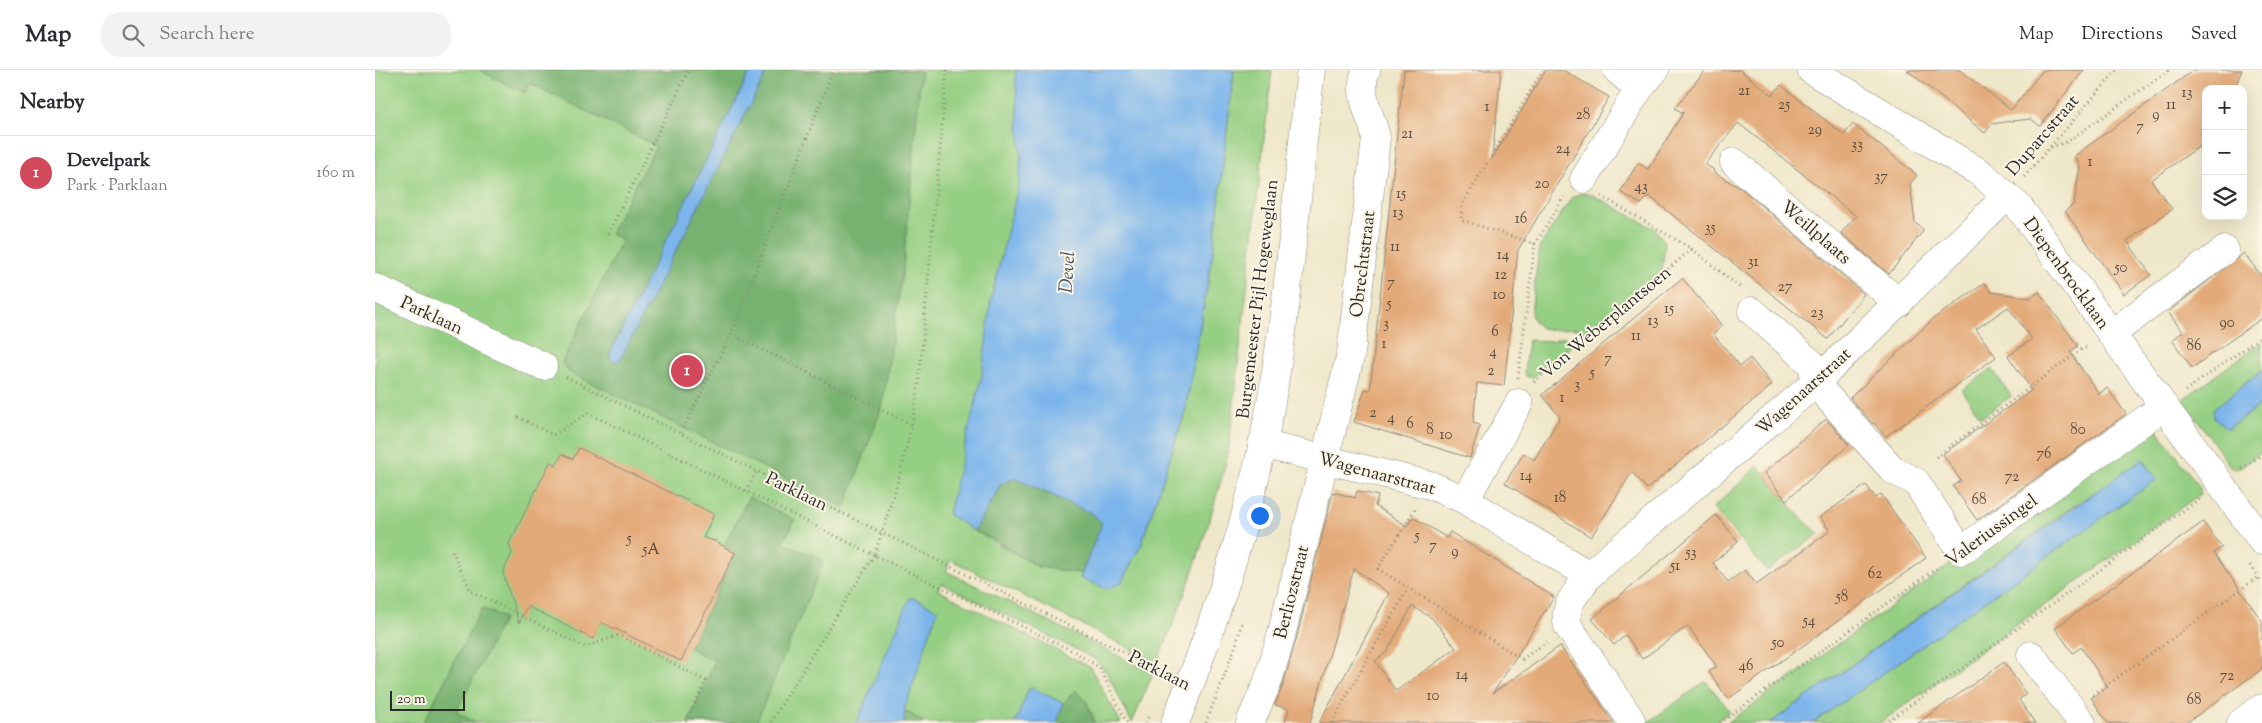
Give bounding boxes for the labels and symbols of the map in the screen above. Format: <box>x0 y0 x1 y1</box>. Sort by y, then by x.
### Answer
house number: 21 <box>1738 81 1750 102</box>
house number: 13 <box>2181 83 2193 104</box>
street label: Duparcstraat <box>2001 90 2086 183</box>
house number: 25 <box>1778 95 1790 116</box>
house number: 11 <box>2166 95 2176 116</box>
house number: 1 <box>1484 97 1490 118</box>
house number: 28 <box>1576 105 1590 126</box>
house number: 9 <box>2152 105 2160 126</box>
house number: 7 <box>2136 117 2144 138</box>
house number: 29 <box>1808 120 1822 141</box>
house number: 21 <box>1401 124 1413 145</box>
house number: 33 <box>1851 135 1863 156</box>
house number: 24 <box>1556 139 1571 160</box>
house number: 1 <box>2087 152 2093 173</box>
house number: 37 <box>1874 167 1888 188</box>
house number: 20 <box>1535 174 1550 195</box>
house number: 43 <box>1634 177 1648 198</box>
street label: Burgemeester Pijl Hogeweglaan <box>1231 178 1287 421</box>
house number: 15 <box>1396 184 1406 205</box>
street label: Weillplaats <box>1774 195 1856 272</box>
house number: 13 <box>1392 203 1404 224</box>
street label: Obrechtstraat <box>1345 209 1383 319</box>
house number: 16 <box>1515 209 1527 230</box>
street label: Diepenbrocklaan <box>2016 213 2115 336</box>
house number: 35 <box>1704 218 1716 239</box>
house number: 11 <box>1390 237 1400 258</box>
house number: 14 <box>1497 245 1510 266</box>
water label: Devel <box>1054 250 1083 294</box>
house number: 31 <box>1747 252 1759 273</box>
house number: 50 <box>2113 258 2128 279</box>
street label: Von Weberplantsoen <box>1535 261 1678 386</box>
house number: 12 <box>1495 265 1507 286</box>
house number: 7 <box>1387 273 1395 294</box>
house number: 27 <box>1778 277 1793 298</box>
house number: 10 <box>1493 285 1506 306</box>
street label: Parklaan <box>395 291 467 343</box>
house number: 5 <box>1385 294 1392 315</box>
house number: 15 <box>1664 299 1674 320</box>
house number: 23 <box>1810 303 1824 324</box>
house number: 13 <box>1647 311 1659 332</box>
house number: 90 <box>2219 313 2235 334</box>
house number: 3 <box>1383 314 1389 335</box>
house number: 6 <box>1491 322 1499 343</box>
house number: 11 <box>1631 326 1641 347</box>
house number: 1 <box>1381 334 1387 355</box>
house number: 86 <box>2187 336 2201 357</box>
house number: 4 <box>1489 342 1497 363</box>
street label: Wagenaarstraat <box>1751 343 1858 442</box>
house number: 7 <box>1604 349 1612 370</box>
pin: 1 <box>671 352 703 390</box>
house number: 2 <box>1487 361 1495 382</box>
house number: 5 <box>1588 363 1595 384</box>
house number: 3 <box>1574 375 1580 396</box>
house number: 1 <box>1559 388 1565 409</box>
house number: 2 <box>1369 403 1377 424</box>
house number: 4 <box>1387 408 1395 429</box>
house number: 6 <box>1406 414 1414 435</box>
house number: 8 <box>1426 420 1434 441</box>
house number: 80 <box>2070 420 2086 441</box>
house number: 10 <box>1440 425 1453 446</box>
house number: 76 <box>2037 444 2051 465</box>
street label: Wagenaarstraat <box>1315 447 1438 503</box>
street label: Parklaan <box>760 466 832 519</box>
house number: 14 <box>1520 466 1533 487</box>
house number: 72 <box>2005 467 2019 488</box>
house number: 18 <box>1554 488 1566 509</box>
street label: Valeriussingel <box>1940 489 2044 574</box>
house number: 68 <box>1972 490 1986 511</box>
your location <box>1247 503 1273 529</box>
house number: 5 <box>1413 526 1420 547</box>
house number: 5 <box>625 529 632 550</box>
house number: 7 <box>1429 536 1437 557</box>
house number: 5A <box>641 540 660 561</box>
house number: 9 <box>1451 542 1459 563</box>
street label: Berliozstraat <box>1269 543 1317 642</box>
house number: 53 <box>1684 543 1697 564</box>
house number: 51 <box>1669 556 1680 577</box>
house number: 62 <box>1868 564 1882 585</box>
house number: 58 <box>1835 587 1848 608</box>
house number: 54 <box>1802 611 1816 632</box>
house number: 50 <box>1770 633 1785 654</box>
street label: Parklaan <box>1123 645 1195 699</box>
house number: 46 <box>1739 656 1753 677</box>
house number: 14 <box>1456 665 1469 686</box>
house number: 72 <box>2220 666 2234 687</box>
house number: 10 <box>1427 686 1440 707</box>
scale bar <box>390 688 465 711</box>
house number: 68 <box>2187 690 2201 711</box>

